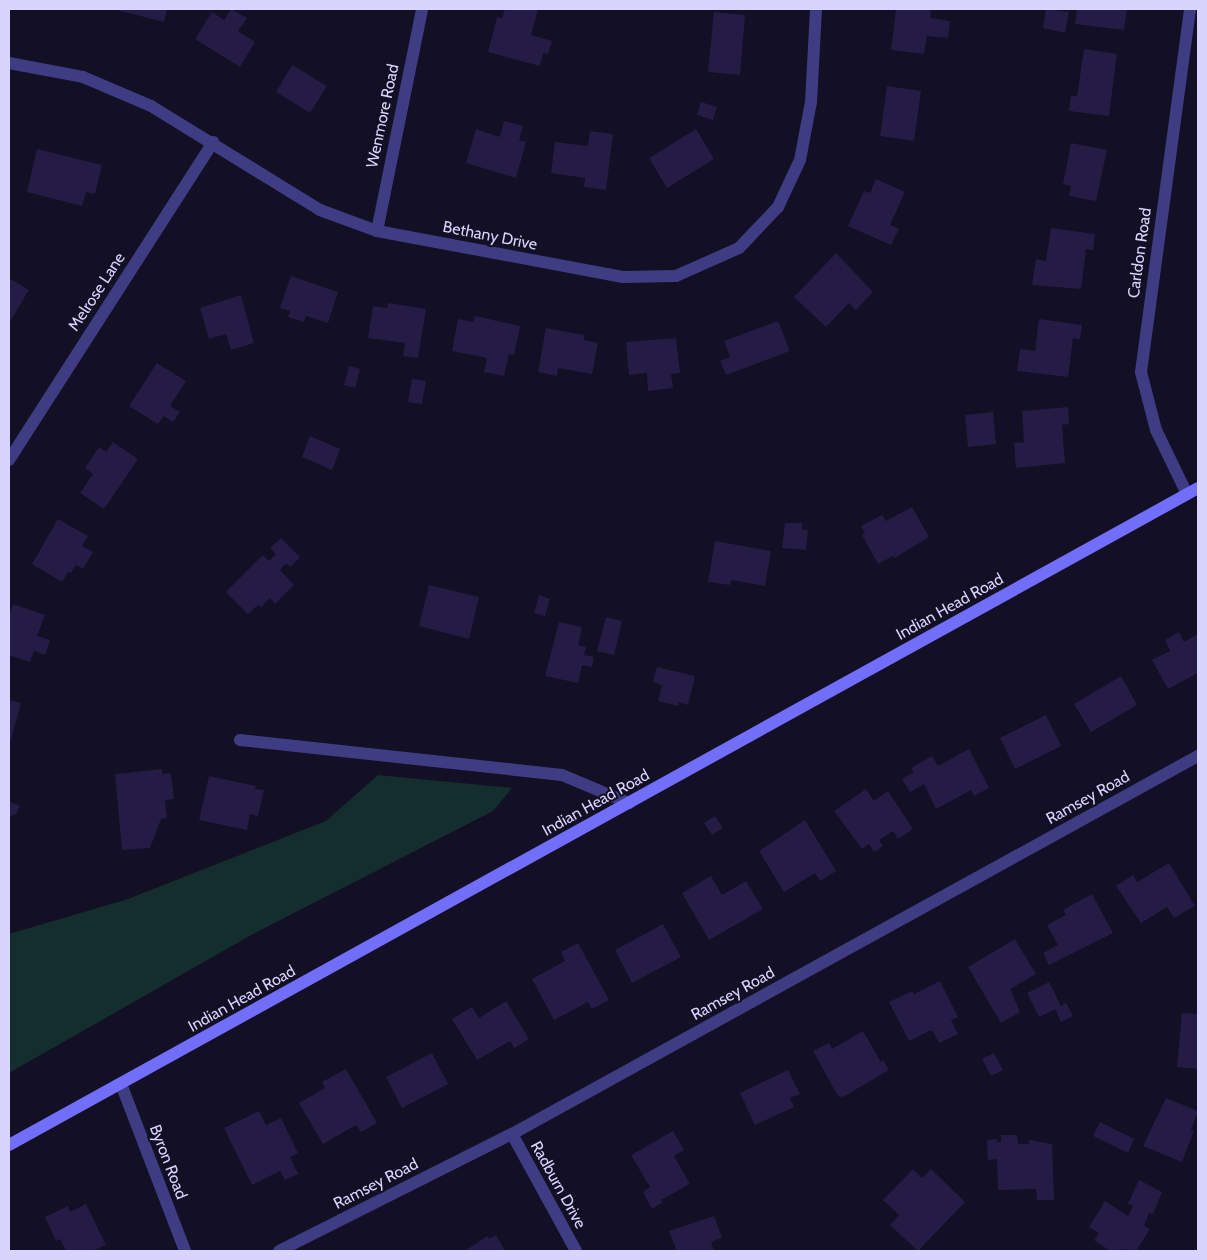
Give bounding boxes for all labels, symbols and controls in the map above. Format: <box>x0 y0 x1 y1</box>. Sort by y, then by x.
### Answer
street label: Wenmore Road <box>363 62 403 170</box>
street label: Carldon Road <box>1124 206 1156 300</box>
street label: Bethany Drive <box>441 217 539 255</box>
street label: Melrose Lane <box>65 249 129 335</box>
street label: Indian Head Road <box>893 570 1007 644</box>
street label: Indian Head Road <box>539 766 653 840</box>
street label: Ramsey Road <box>1043 767 1133 829</box>
street label: Indian Head Road <box>185 962 299 1036</box>
street label: Ramsey Road <box>688 963 778 1025</box>
street label: Byron Road <box>145 1122 191 1202</box>
street label: Radburn Drive <box>526 1138 590 1232</box>
street label: Ramsey Road <box>330 1154 422 1214</box>

